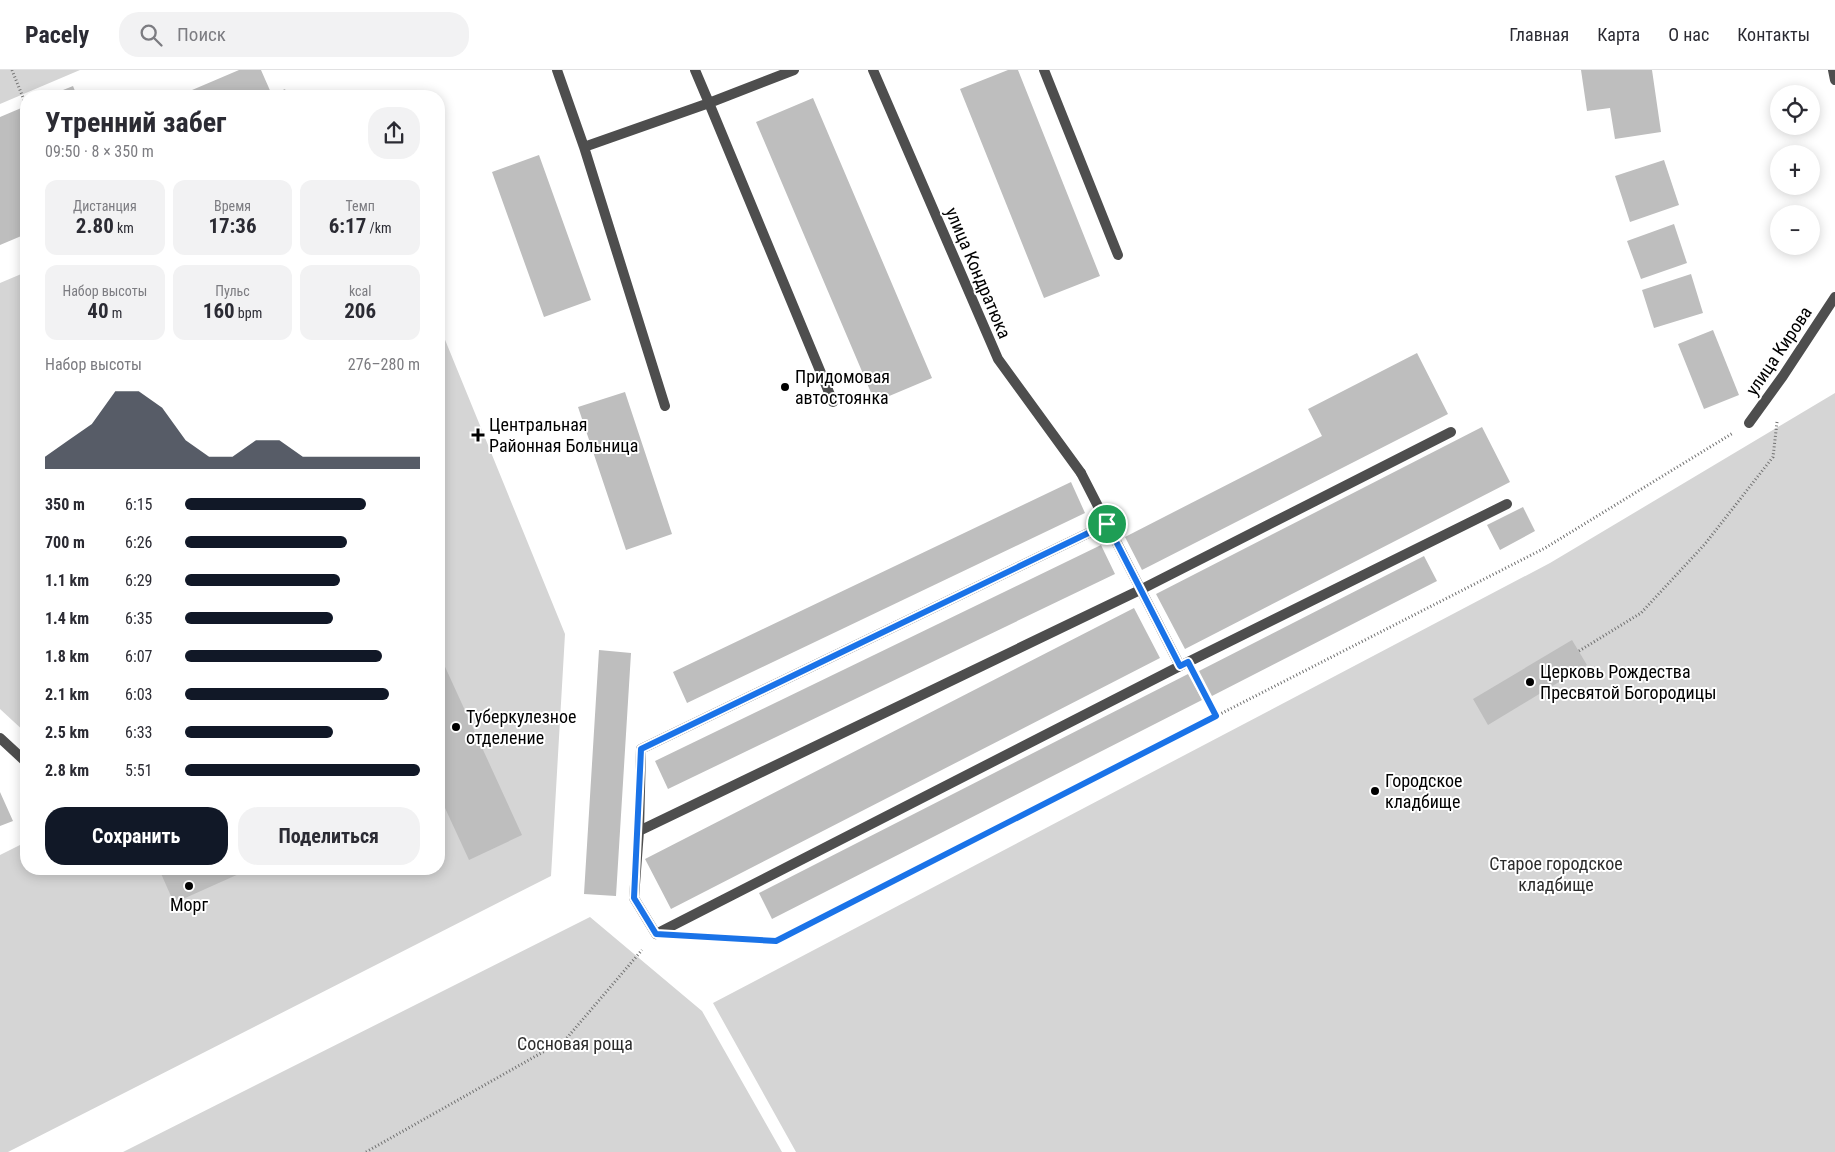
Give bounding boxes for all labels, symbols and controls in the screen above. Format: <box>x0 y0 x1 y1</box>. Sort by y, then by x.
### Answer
search box <box>119 12 469 57</box>
text: Pacely <box>25 21 89 49</box>
icon: search <box>137 21 165 49</box>
text: Поиск <box>177 23 226 46</box>
text: Главная <box>1509 24 1569 45</box>
text: Карта <box>1597 24 1640 45</box>
text: О нас <box>1668 24 1709 45</box>
text: Контакты <box>1737 24 1810 45</box>
map controls <box>1770 85 1820 255</box>
button: locate <box>1770 85 1820 135</box>
text: Утренний забег <box>45 106 226 139</box>
button: share <box>368 107 420 159</box>
text: 09:50 · 8 × 350 m <box>45 142 154 161</box>
button: + <box>1770 145 1820 195</box>
text: Дистанция <box>73 198 137 214</box>
text: Время <box>214 198 251 214</box>
text: Темп <box>345 198 375 214</box>
street label: улица Кондратюка <box>941 204 1016 342</box>
button: − <box>1770 205 1820 255</box>
text: 2.80 <box>76 214 114 238</box>
text: 17:36 <box>208 214 257 238</box>
text: 6:17 <box>329 214 366 238</box>
text: km <box>114 220 134 236</box>
text: /km <box>366 220 392 236</box>
text: Набор высоты <box>62 283 147 299</box>
text: Пульс <box>215 283 250 299</box>
text: kcal <box>349 283 371 299</box>
text: 40 <box>87 299 109 323</box>
text: 160 <box>203 299 235 323</box>
text: 206 <box>344 299 376 323</box>
street label: улица Кирова <box>1741 302 1816 399</box>
text: m <box>109 305 122 321</box>
text: bpm <box>235 305 262 321</box>
text: Набор высоты <box>45 355 142 374</box>
text: 276–280 m <box>348 355 420 374</box>
place label: Придомовая автостоянка <box>795 366 890 408</box>
marker: Придомовая автостоянка <box>779 381 791 393</box>
place label: Центральная Районная Больница <box>489 414 638 456</box>
marker: Центральная Районная Больница <box>471 428 485 442</box>
text: 350 m <box>45 495 85 514</box>
text: 6:15 <box>125 495 152 514</box>
pin <box>1086 503 1128 545</box>
icon: arrive <box>1093 510 1121 538</box>
text: 700 m <box>45 533 85 552</box>
text: 6:26 <box>125 533 152 552</box>
text: 1.1 km <box>45 571 89 590</box>
text: 6:29 <box>125 571 152 590</box>
text: 1.4 km <box>45 609 89 628</box>
text: 6:35 <box>125 609 152 628</box>
text: 1.8 km <box>45 647 89 666</box>
text: 6:07 <box>125 647 152 666</box>
place label: Церковь Рождества Пресвятой Богородицы <box>1540 661 1716 703</box>
marker: Церковь Рождества Пресвятой Богородицы <box>1524 676 1536 688</box>
text: 2.1 km <box>45 685 89 704</box>
text: 6:03 <box>125 685 152 704</box>
place label: Туберкулезное отделение <box>466 706 576 748</box>
marker: Туберкулезное отделение <box>450 721 462 733</box>
text: 2.5 km <box>45 723 89 742</box>
text: 6:33 <box>125 723 152 742</box>
text: 2.8 km <box>45 761 89 780</box>
text: 5:51 <box>125 761 152 780</box>
place label: Городское кладбище <box>1385 770 1462 812</box>
marker: Городское кладбище <box>1369 785 1381 797</box>
button: Сохранить <box>45 807 228 865</box>
button: Поделиться <box>238 807 420 865</box>
park label: Старое городское кладбище <box>1489 853 1623 895</box>
marker: Морг <box>183 880 195 892</box>
place label: Морг <box>170 894 208 915</box>
park label: Сосновая роща <box>517 1033 633 1054</box>

